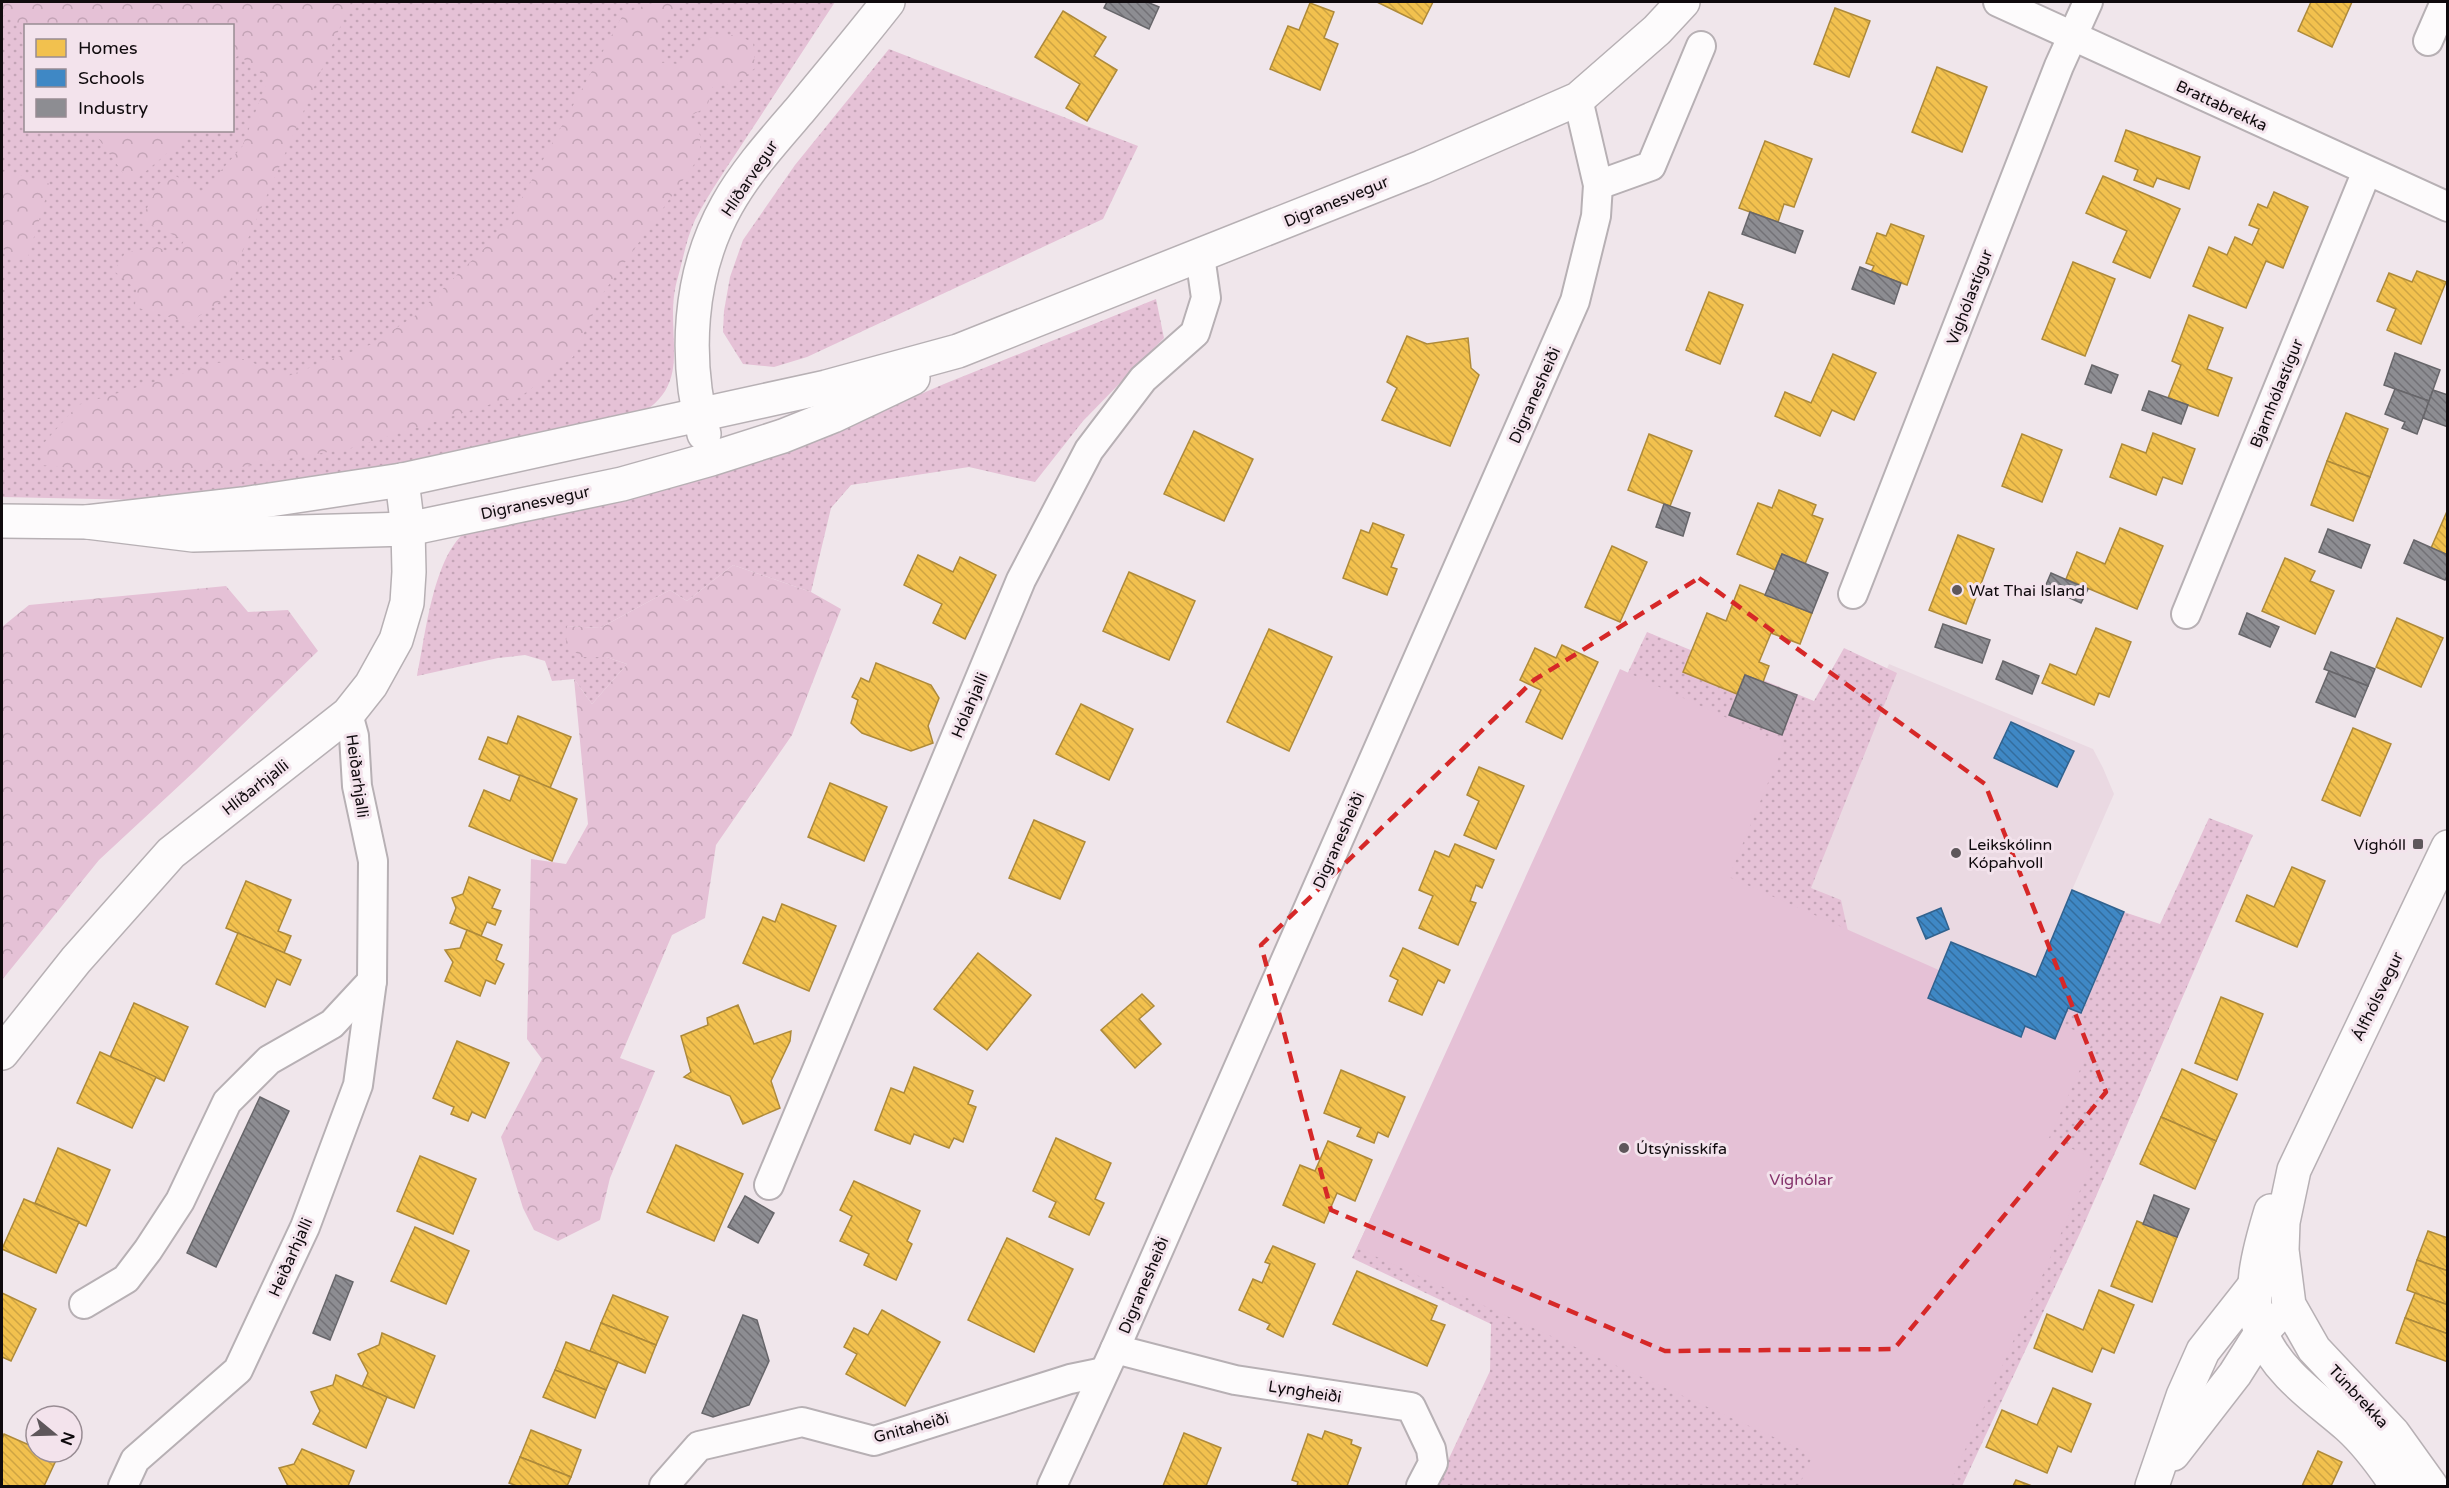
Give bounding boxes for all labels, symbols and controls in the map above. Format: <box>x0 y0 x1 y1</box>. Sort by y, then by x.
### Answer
legend <box>24 24 234 132</box>
text: Homes <box>78 37 138 59</box>
text: Schools <box>78 67 145 89</box>
street label: Brattabrekka <box>2173 76 2270 136</box>
text: Industry <box>78 97 149 119</box>
street label: Hlíðarvegur <box>717 136 783 221</box>
street label: Digranesvegur <box>1281 172 1392 232</box>
street label: Víghólastígur <box>1942 246 1998 348</box>
street label: Bjarnhólastígur <box>2246 335 2308 451</box>
street label: Digranesheiði <box>1505 344 1565 447</box>
street label: Digranesvegur <box>479 481 592 524</box>
place label: Wat Thai Island <box>1969 581 2085 601</box>
marker: Wat Thai Island <box>1950 583 1964 597</box>
street label: Hólahjalli <box>947 670 993 741</box>
street label: Heiðarhjalli <box>341 733 373 819</box>
street label: Hlíðarhjalli <box>218 756 293 820</box>
street label: Digranesheiði <box>1309 789 1369 892</box>
place label: Leikskólinn Kópahvoll <box>1968 835 2052 873</box>
place label: Víghóll <box>2354 835 2406 855</box>
marker: Víghóll <box>2411 837 2425 851</box>
marker: Leikskólinn Kópahvoll <box>1949 846 1963 860</box>
street label: Álfhólsvegur <box>2348 948 2408 1044</box>
place label: Útsýnisskífa <box>1636 1139 1727 1159</box>
marker: Útsýnisskífa <box>1617 1141 1631 1155</box>
park label: Víghólar <box>1769 1170 1834 1190</box>
street label: Heiðarhjalli <box>265 1215 317 1300</box>
street label: Digranesheiði <box>1114 1234 1173 1337</box>
street label: Túnbrekka <box>2324 1361 2393 1433</box>
street label: Lyngheiði <box>1267 1376 1343 1408</box>
north arrow <box>24 1404 84 1464</box>
street label: Gnitaheiði <box>871 1408 951 1448</box>
text: N <box>56 1429 79 1448</box>

